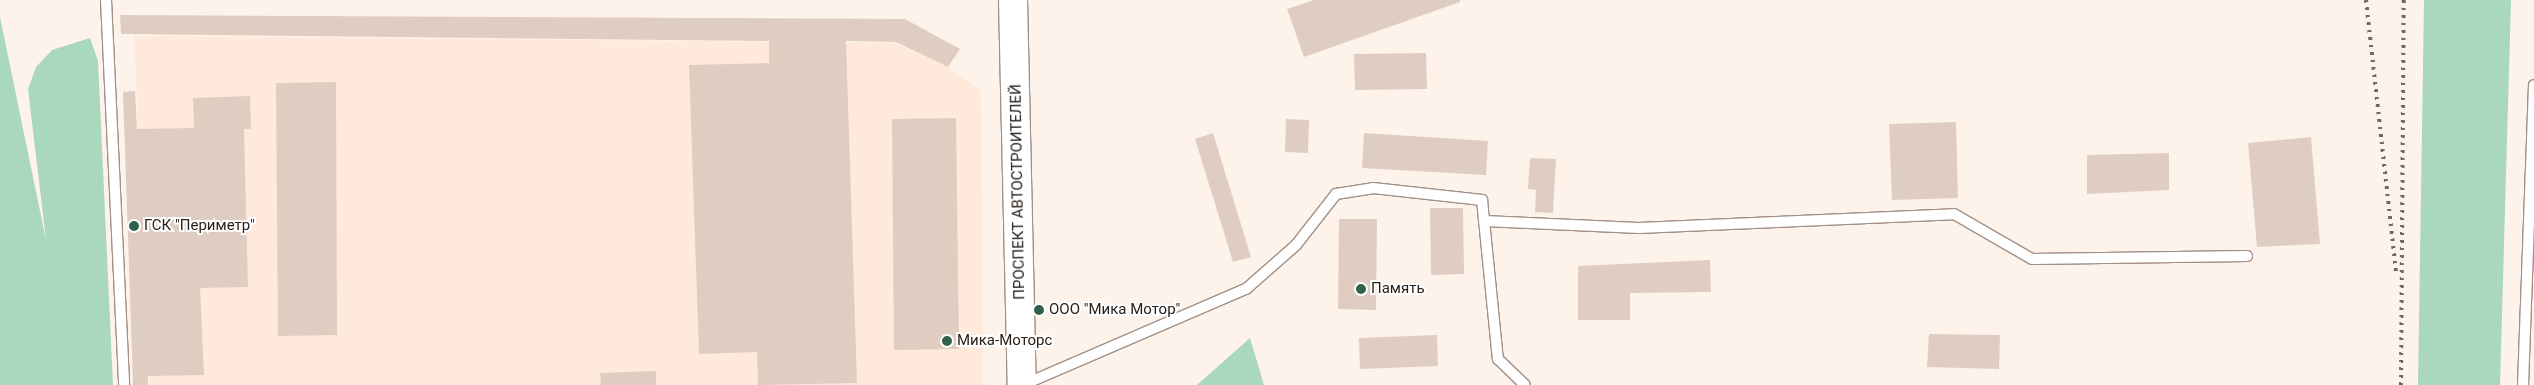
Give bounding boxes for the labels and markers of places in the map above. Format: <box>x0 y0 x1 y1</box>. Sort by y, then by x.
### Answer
place label: ГСК "Периметр" <box>144 217 255 235</box>
marker: ГСК "Периметр" <box>128 220 140 232</box>
place label: Память <box>1371 280 1425 298</box>
marker: Память <box>1355 283 1367 295</box>
place label: ООО "Мика Мотор" <box>1049 301 1180 319</box>
marker: ООО "Мика Мотор" <box>1033 304 1045 316</box>
place label: Мика-Моторс <box>957 332 1052 350</box>
marker: Мика-Моторс <box>941 335 953 347</box>

